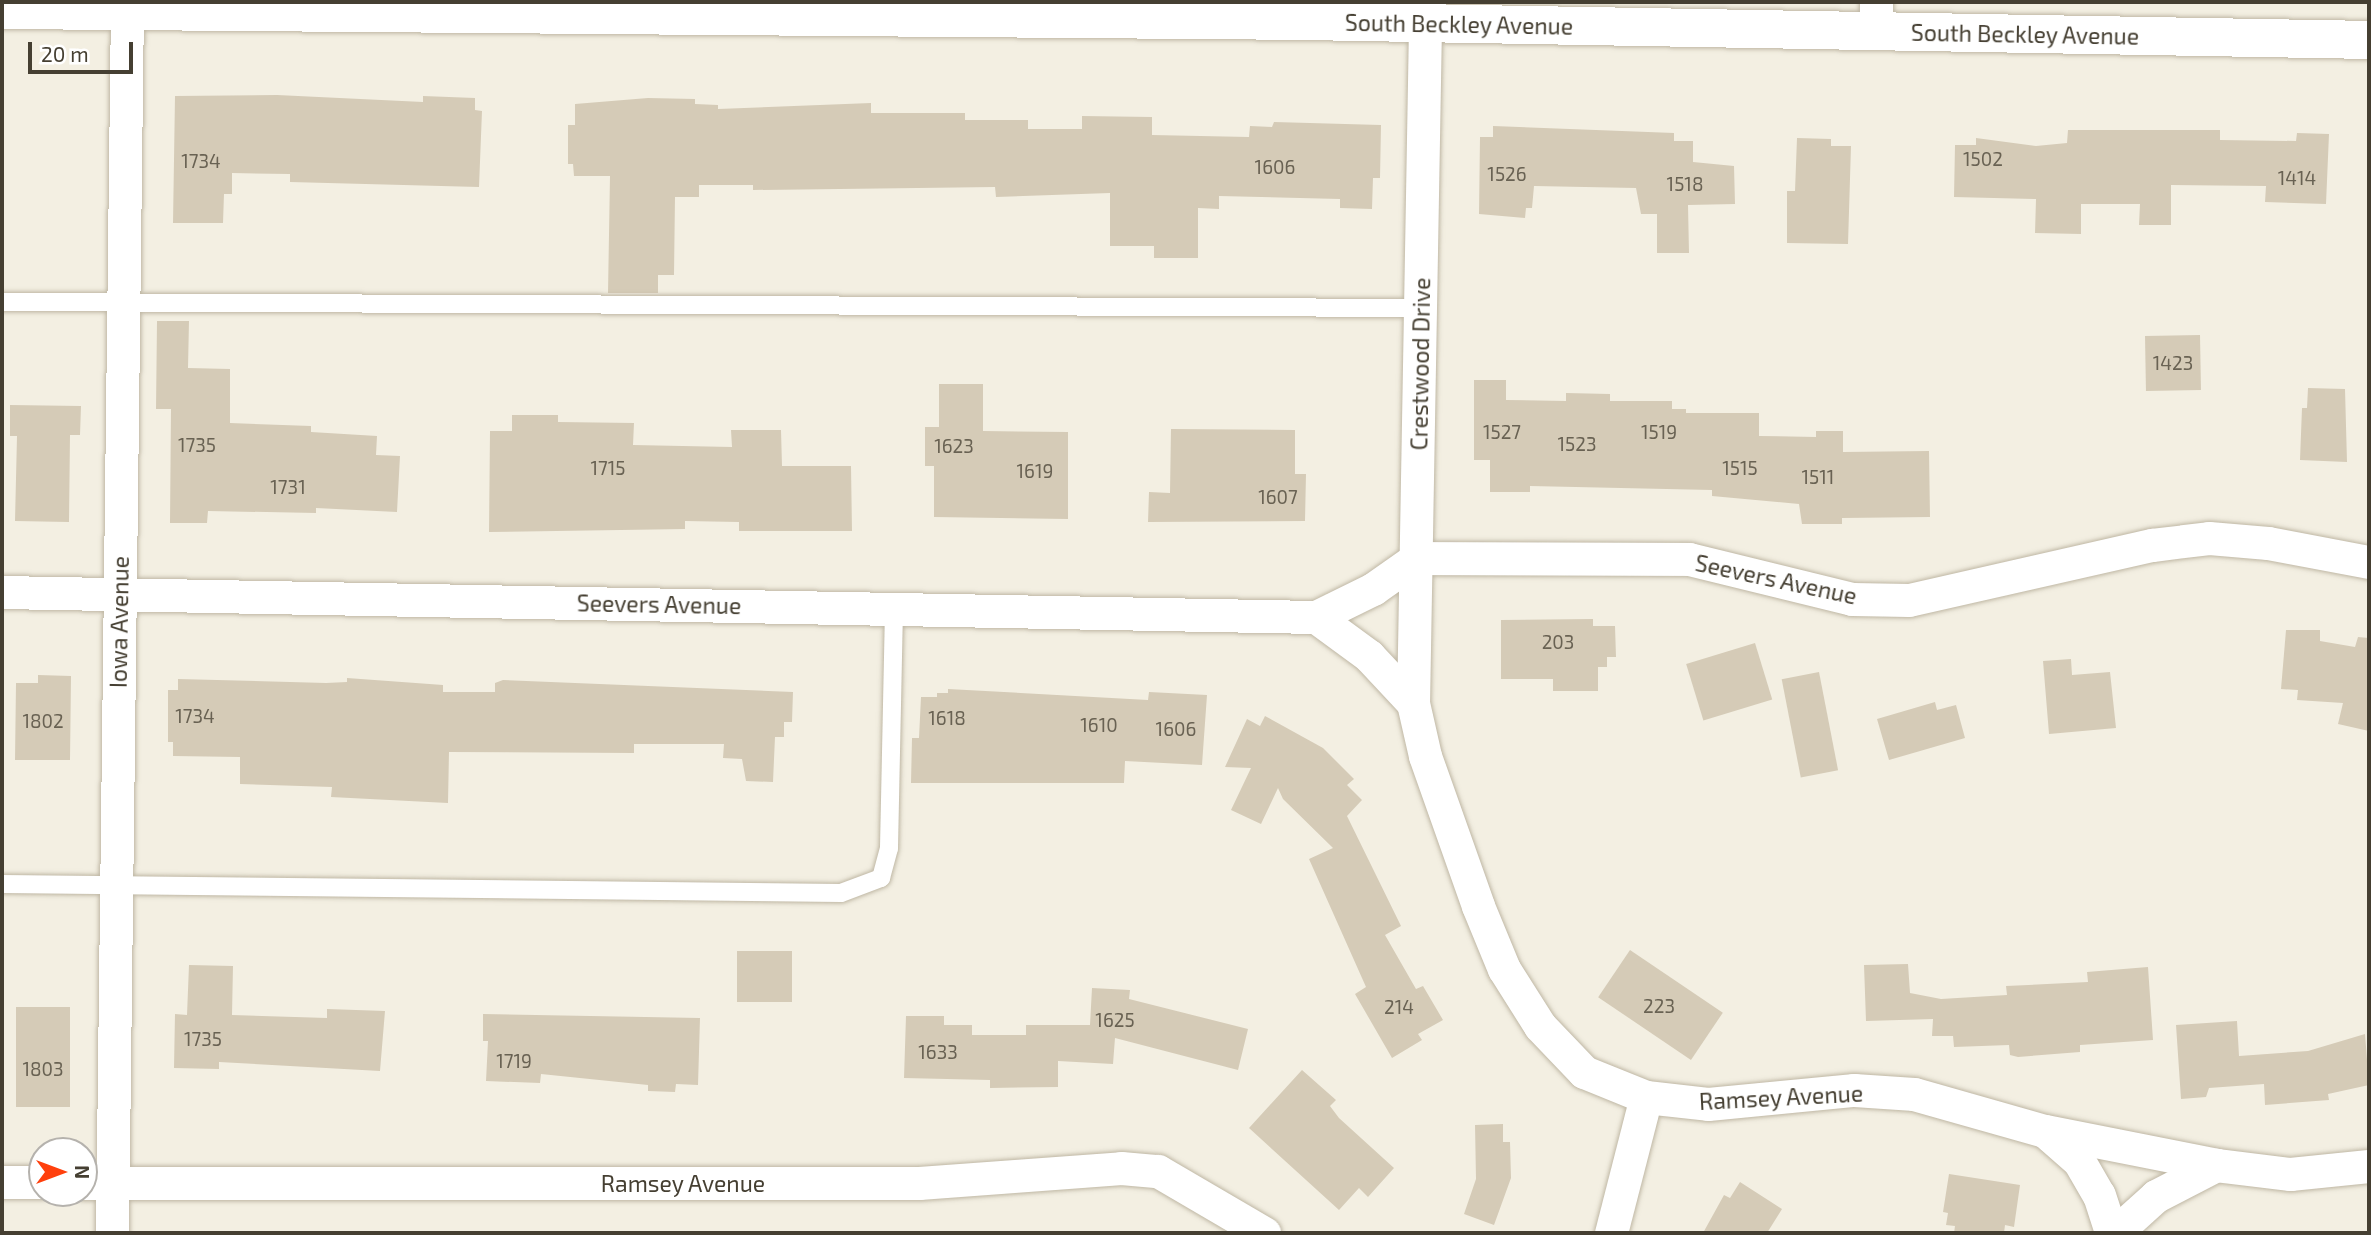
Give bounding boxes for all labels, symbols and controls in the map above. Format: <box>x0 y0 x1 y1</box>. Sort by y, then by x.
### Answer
street label: South Beckley Avenue <box>1344 8 1574 40</box>
street label: South Beckley Avenue <box>1910 18 2140 50</box>
scale bar <box>32 28 136 72</box>
text: 20 m <box>41 41 89 66</box>
house number: 1502 <box>1963 148 2003 170</box>
house number: 1734 <box>181 150 221 172</box>
house number: 1606 <box>1255 156 1295 178</box>
house number: 1526 <box>1487 163 1527 185</box>
house number: 1414 <box>2278 167 2316 189</box>
house number: 1518 <box>1667 173 1703 195</box>
street label: Crestwood Drive <box>1405 277 1435 451</box>
house number: 1423 <box>2153 352 2193 374</box>
house number: 1527 <box>1483 421 1521 443</box>
house number: 1519 <box>1641 421 1677 443</box>
house number: 1523 <box>1558 433 1596 455</box>
house number: 1735 <box>178 434 216 456</box>
house number: 1623 <box>934 435 974 457</box>
house number: 1715 <box>590 457 626 479</box>
house number: 1515 <box>1722 457 1758 479</box>
house number: 1619 <box>1017 460 1053 482</box>
house number: 1511 <box>1802 466 1834 488</box>
house number: 1731 <box>270 476 306 498</box>
house number: 1607 <box>1258 486 1298 508</box>
street label: Seevers Avenue <box>1692 548 1860 610</box>
street label: Iowa Avenue <box>104 555 134 689</box>
street label: Seevers Avenue <box>576 589 742 619</box>
house number: 203 <box>1542 631 1574 653</box>
house number: 1734 <box>175 705 215 727</box>
house number: 1618 <box>928 707 966 729</box>
house number: 1802 <box>22 710 64 732</box>
house number: 1610 <box>1080 714 1118 736</box>
house number: 1606 <box>1156 718 1196 740</box>
house number: 223 <box>1643 995 1675 1017</box>
house number: 214 <box>1384 996 1414 1018</box>
house number: 1625 <box>1095 1009 1135 1031</box>
house number: 1735 <box>184 1028 222 1050</box>
house number: 1633 <box>918 1041 958 1063</box>
house number: 1719 <box>496 1050 532 1072</box>
house number: 1803 <box>22 1058 64 1080</box>
street label: Ramsey Avenue <box>1698 1079 1864 1115</box>
north arrow <box>28 1137 98 1207</box>
text: N <box>71 1165 94 1179</box>
street label: Ramsey Avenue <box>600 1169 766 1197</box>

